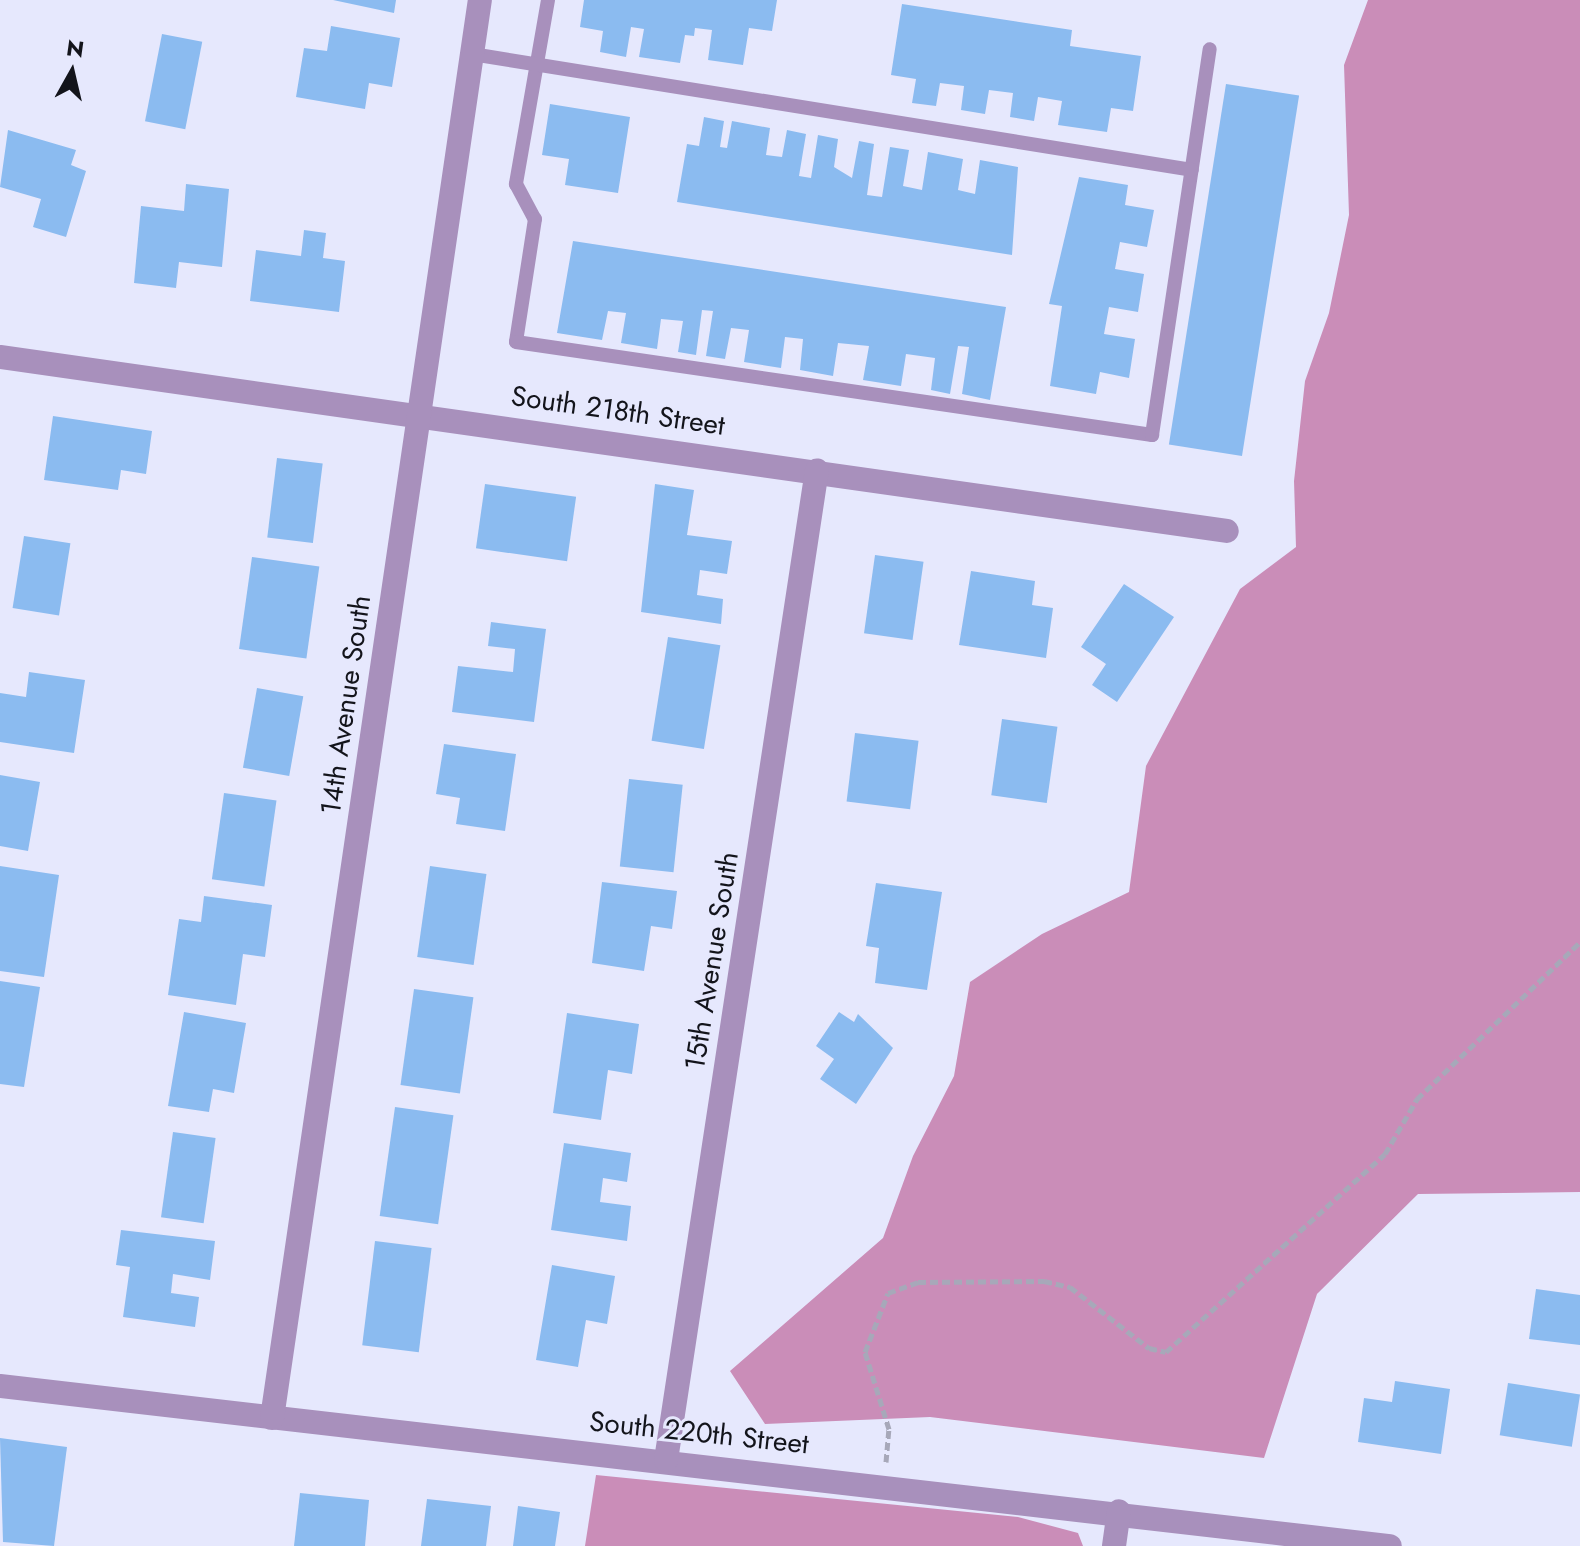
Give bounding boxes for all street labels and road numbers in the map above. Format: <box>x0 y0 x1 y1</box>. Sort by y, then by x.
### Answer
street label: South 218th Street <box>509 379 727 443</box>
street label: 14th Avenue South <box>314 593 378 817</box>
street label: 15th Avenue South <box>678 849 746 1073</box>
street label: South 220th Street <box>588 1405 810 1461</box>

